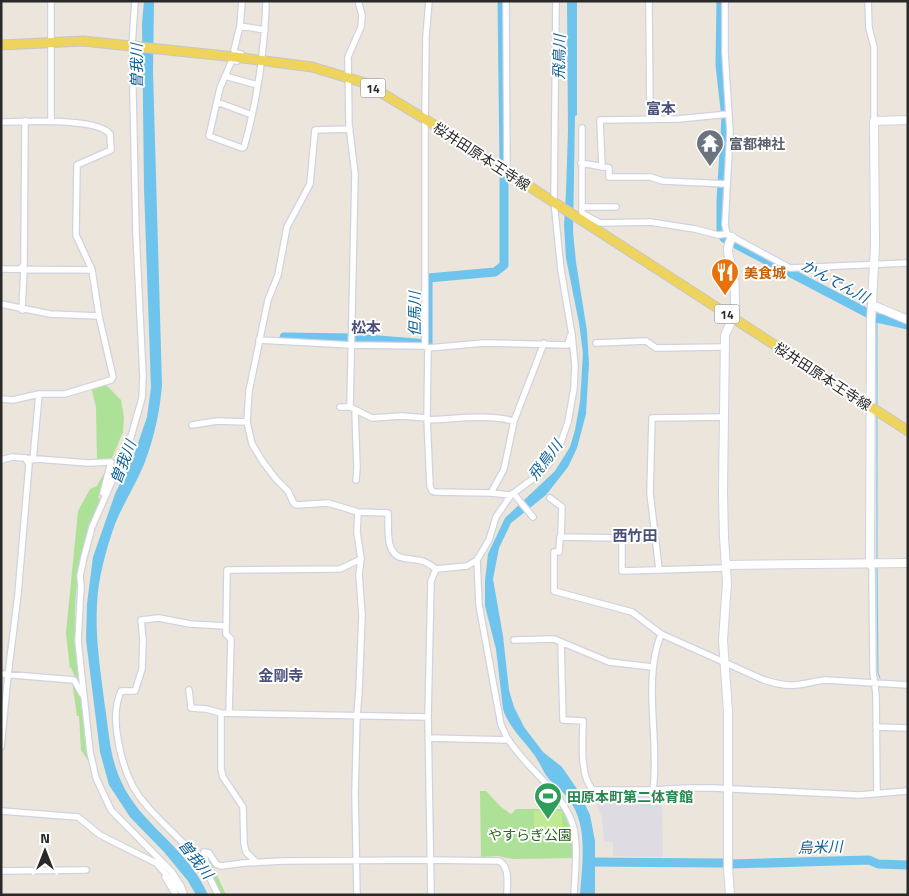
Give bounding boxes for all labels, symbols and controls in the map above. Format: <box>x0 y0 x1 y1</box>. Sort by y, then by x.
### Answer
water label: 飛鳥川 <box>547 32 571 80</box>
water label: 曽我川 <box>125 42 148 89</box>
road number: 14 <box>360 78 386 98</box>
district label: 富本 <box>646 97 676 120</box>
street label: 桜井田原本王寺線 <box>429 117 535 195</box>
temple icon: 富都神社 <box>695 128 725 167</box>
place label: 富都神社 <box>729 133 785 154</box>
water label: かんでん川 <box>797 253 875 310</box>
restaurant icon: 美食城 <box>710 257 740 296</box>
place label: 美食城 <box>744 262 786 283</box>
water label: 但馬川 <box>403 290 426 337</box>
road number: 14 <box>714 304 740 324</box>
district label: 松本 <box>351 316 381 339</box>
street label: 桜井田原本王寺線 <box>770 337 876 415</box>
water label: 飛鳥川 <box>522 434 569 485</box>
water label: 曽我川 <box>104 435 143 487</box>
district label: 西竹田 <box>612 524 658 547</box>
district label: 金剛寺 <box>258 664 304 687</box>
sports icon: 田原本町第二体育館 <box>533 781 563 820</box>
place label: 田原本町第二体育館 <box>567 786 693 807</box>
park label: やすらぎ公園 <box>488 824 572 845</box>
north arrow <box>20 826 70 876</box>
text: N <box>40 827 50 848</box>
water label: 曽我川 <box>173 834 220 885</box>
water label: 烏米川 <box>797 835 845 859</box>

